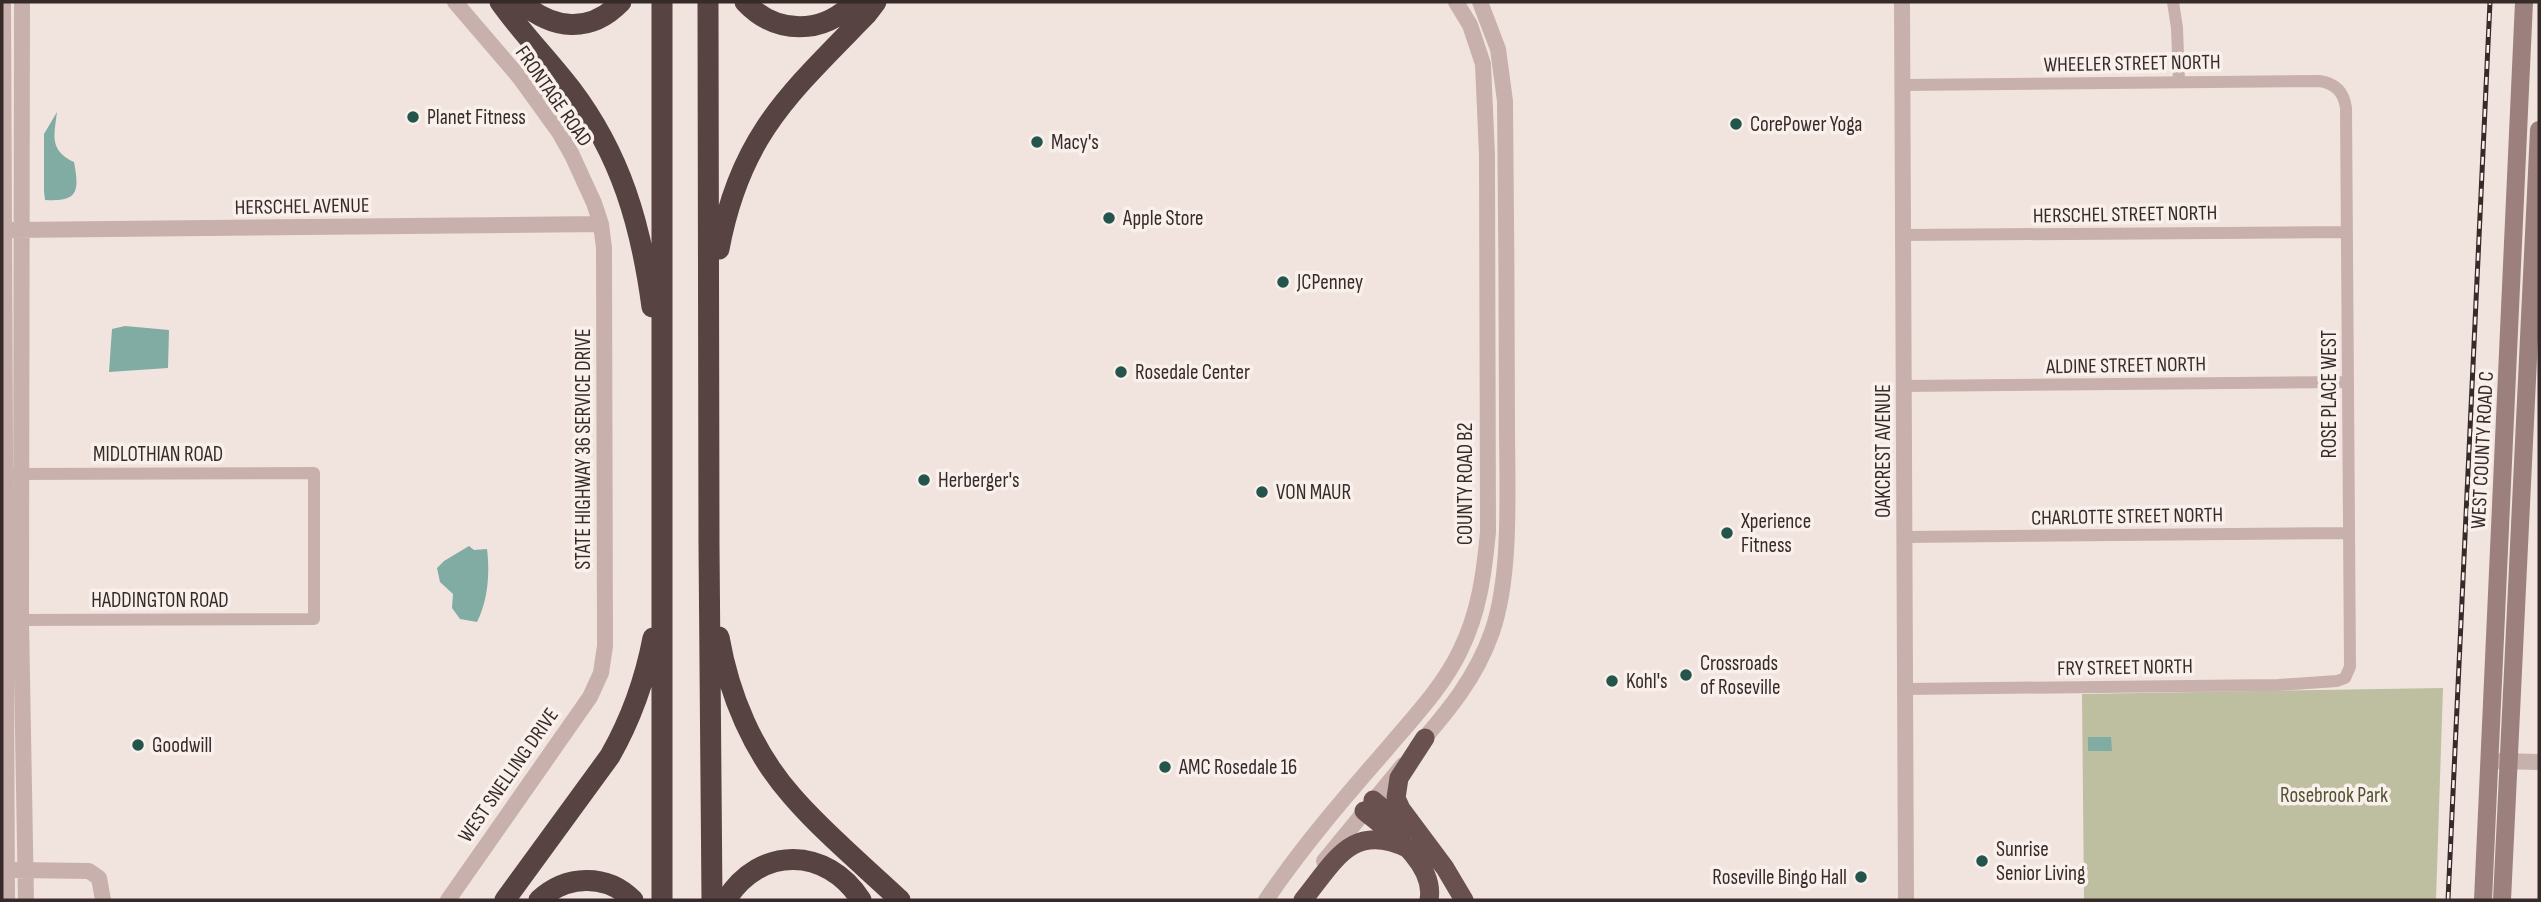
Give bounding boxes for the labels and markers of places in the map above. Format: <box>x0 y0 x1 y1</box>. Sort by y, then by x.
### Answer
place label: Planet Fitness <box>427 105 526 130</box>
marker: Planet Fitness <box>405 109 421 125</box>
place label: CorePower Yoga <box>1750 112 1862 137</box>
marker: CorePower Yoga <box>1728 116 1744 132</box>
place label: Macy's <box>1051 130 1099 155</box>
marker: Macy's <box>1029 134 1045 150</box>
place label: Apple Store <box>1122 206 1204 231</box>
marker: Apple Store <box>1101 210 1117 226</box>
place label: JCPenney <box>1296 270 1363 295</box>
marker: JCPenney <box>1275 274 1291 290</box>
place label: Rosedale Center <box>1135 360 1250 385</box>
marker: Rosedale Center <box>1113 364 1129 380</box>
place label: Herberger's <box>938 468 1020 493</box>
marker: Herberger's <box>916 472 932 488</box>
place label: VON MAUR <box>1276 480 1351 505</box>
marker: VON MAUR <box>1254 484 1270 500</box>
place label: Xperience Fitness <box>1740 509 1811 558</box>
marker: Xperience Fitness <box>1719 525 1735 541</box>
place label: Crossroads of Roseville <box>1700 651 1780 700</box>
marker: Crossroads of Roseville <box>1678 667 1694 683</box>
place label: Kohl's <box>1626 669 1668 694</box>
marker: Kohl's <box>1604 673 1620 689</box>
place label: Goodwill <box>152 733 212 758</box>
marker: Goodwill <box>130 737 146 753</box>
place label: AMC Rosedale 16 <box>1178 755 1297 780</box>
marker: AMC Rosedale 16 <box>1157 759 1173 775</box>
place label: Sunrise Senior Living <box>1996 837 2085 886</box>
marker: Sunrise Senior Living <box>1974 853 1990 869</box>
place label: Roseville Bingo Hall <box>1712 865 1847 890</box>
marker: Roseville Bingo Hall <box>1853 869 1869 885</box>

